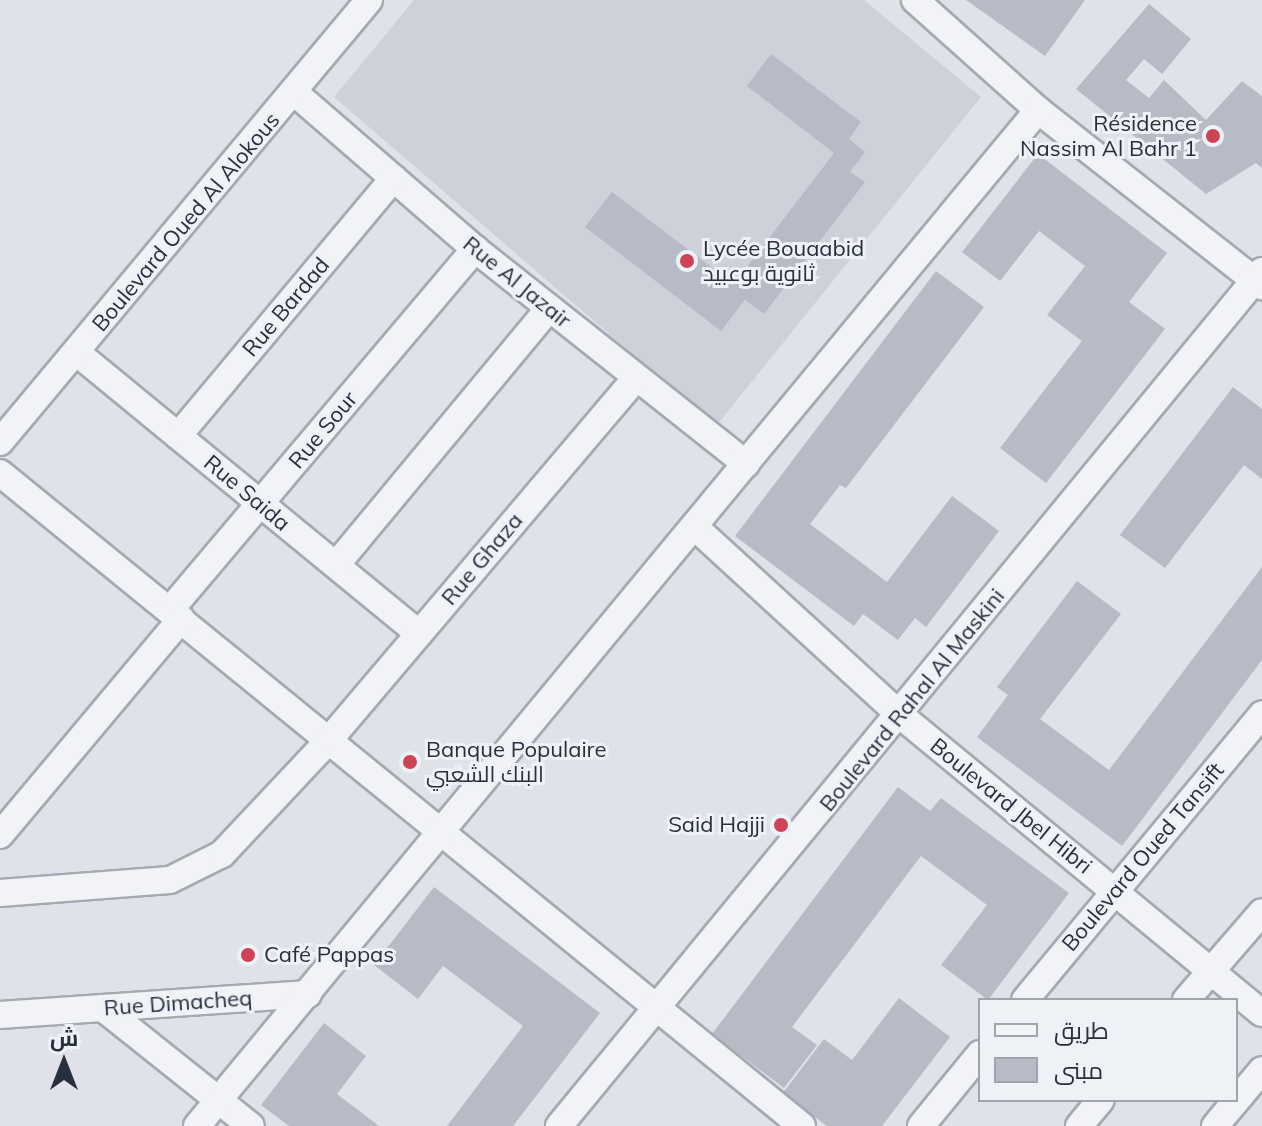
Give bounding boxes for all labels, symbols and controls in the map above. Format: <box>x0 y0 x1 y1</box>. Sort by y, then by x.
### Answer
street label: Boulevard Oued Al Alokous <box>87 107 285 337</box>
place label: Résidence Nassim Al Bahr 1 <box>1020 110 1197 162</box>
marker: Résidence Nassim Al Bahr 1 <box>1204 127 1222 145</box>
street label: Rue Al Jazair <box>458 231 576 333</box>
place label: Lycée Bouaabid ثانوية بوعبيد <box>703 235 864 286</box>
street label: Rue Bardad <box>237 252 335 362</box>
marker: Lycée Bouaabid ثانوية بوعبيد <box>678 252 696 270</box>
street label: Rue Sour <box>283 386 363 474</box>
street label: Rue Saida <box>199 449 295 537</box>
street label: Rue Ghaza <box>436 507 528 611</box>
street label: Boulevard Rahal Al Maskini <box>814 583 1010 817</box>
street label: Boulevard Jbel Hibri <box>925 733 1097 879</box>
place label: Banque Populaire البنك الشعبي <box>426 736 606 788</box>
marker: Banque Populaire البنك الشعبي <box>401 753 419 771</box>
street label: Boulevard Oued Tansift <box>1056 757 1230 957</box>
place label: Said Hajji <box>668 812 765 838</box>
marker: Said Hajji <box>772 816 790 834</box>
place label: Café Pappas <box>264 942 394 968</box>
marker: Café Pappas <box>239 946 257 964</box>
street label: Rue Dimacheq <box>103 985 253 1021</box>
legend <box>978 998 1238 1102</box>
text: طريق <box>1054 1015 1109 1045</box>
north arrow <box>24 1022 104 1102</box>
text: ش <box>50 1024 78 1052</box>
text: مبنى <box>1054 1055 1103 1085</box>

